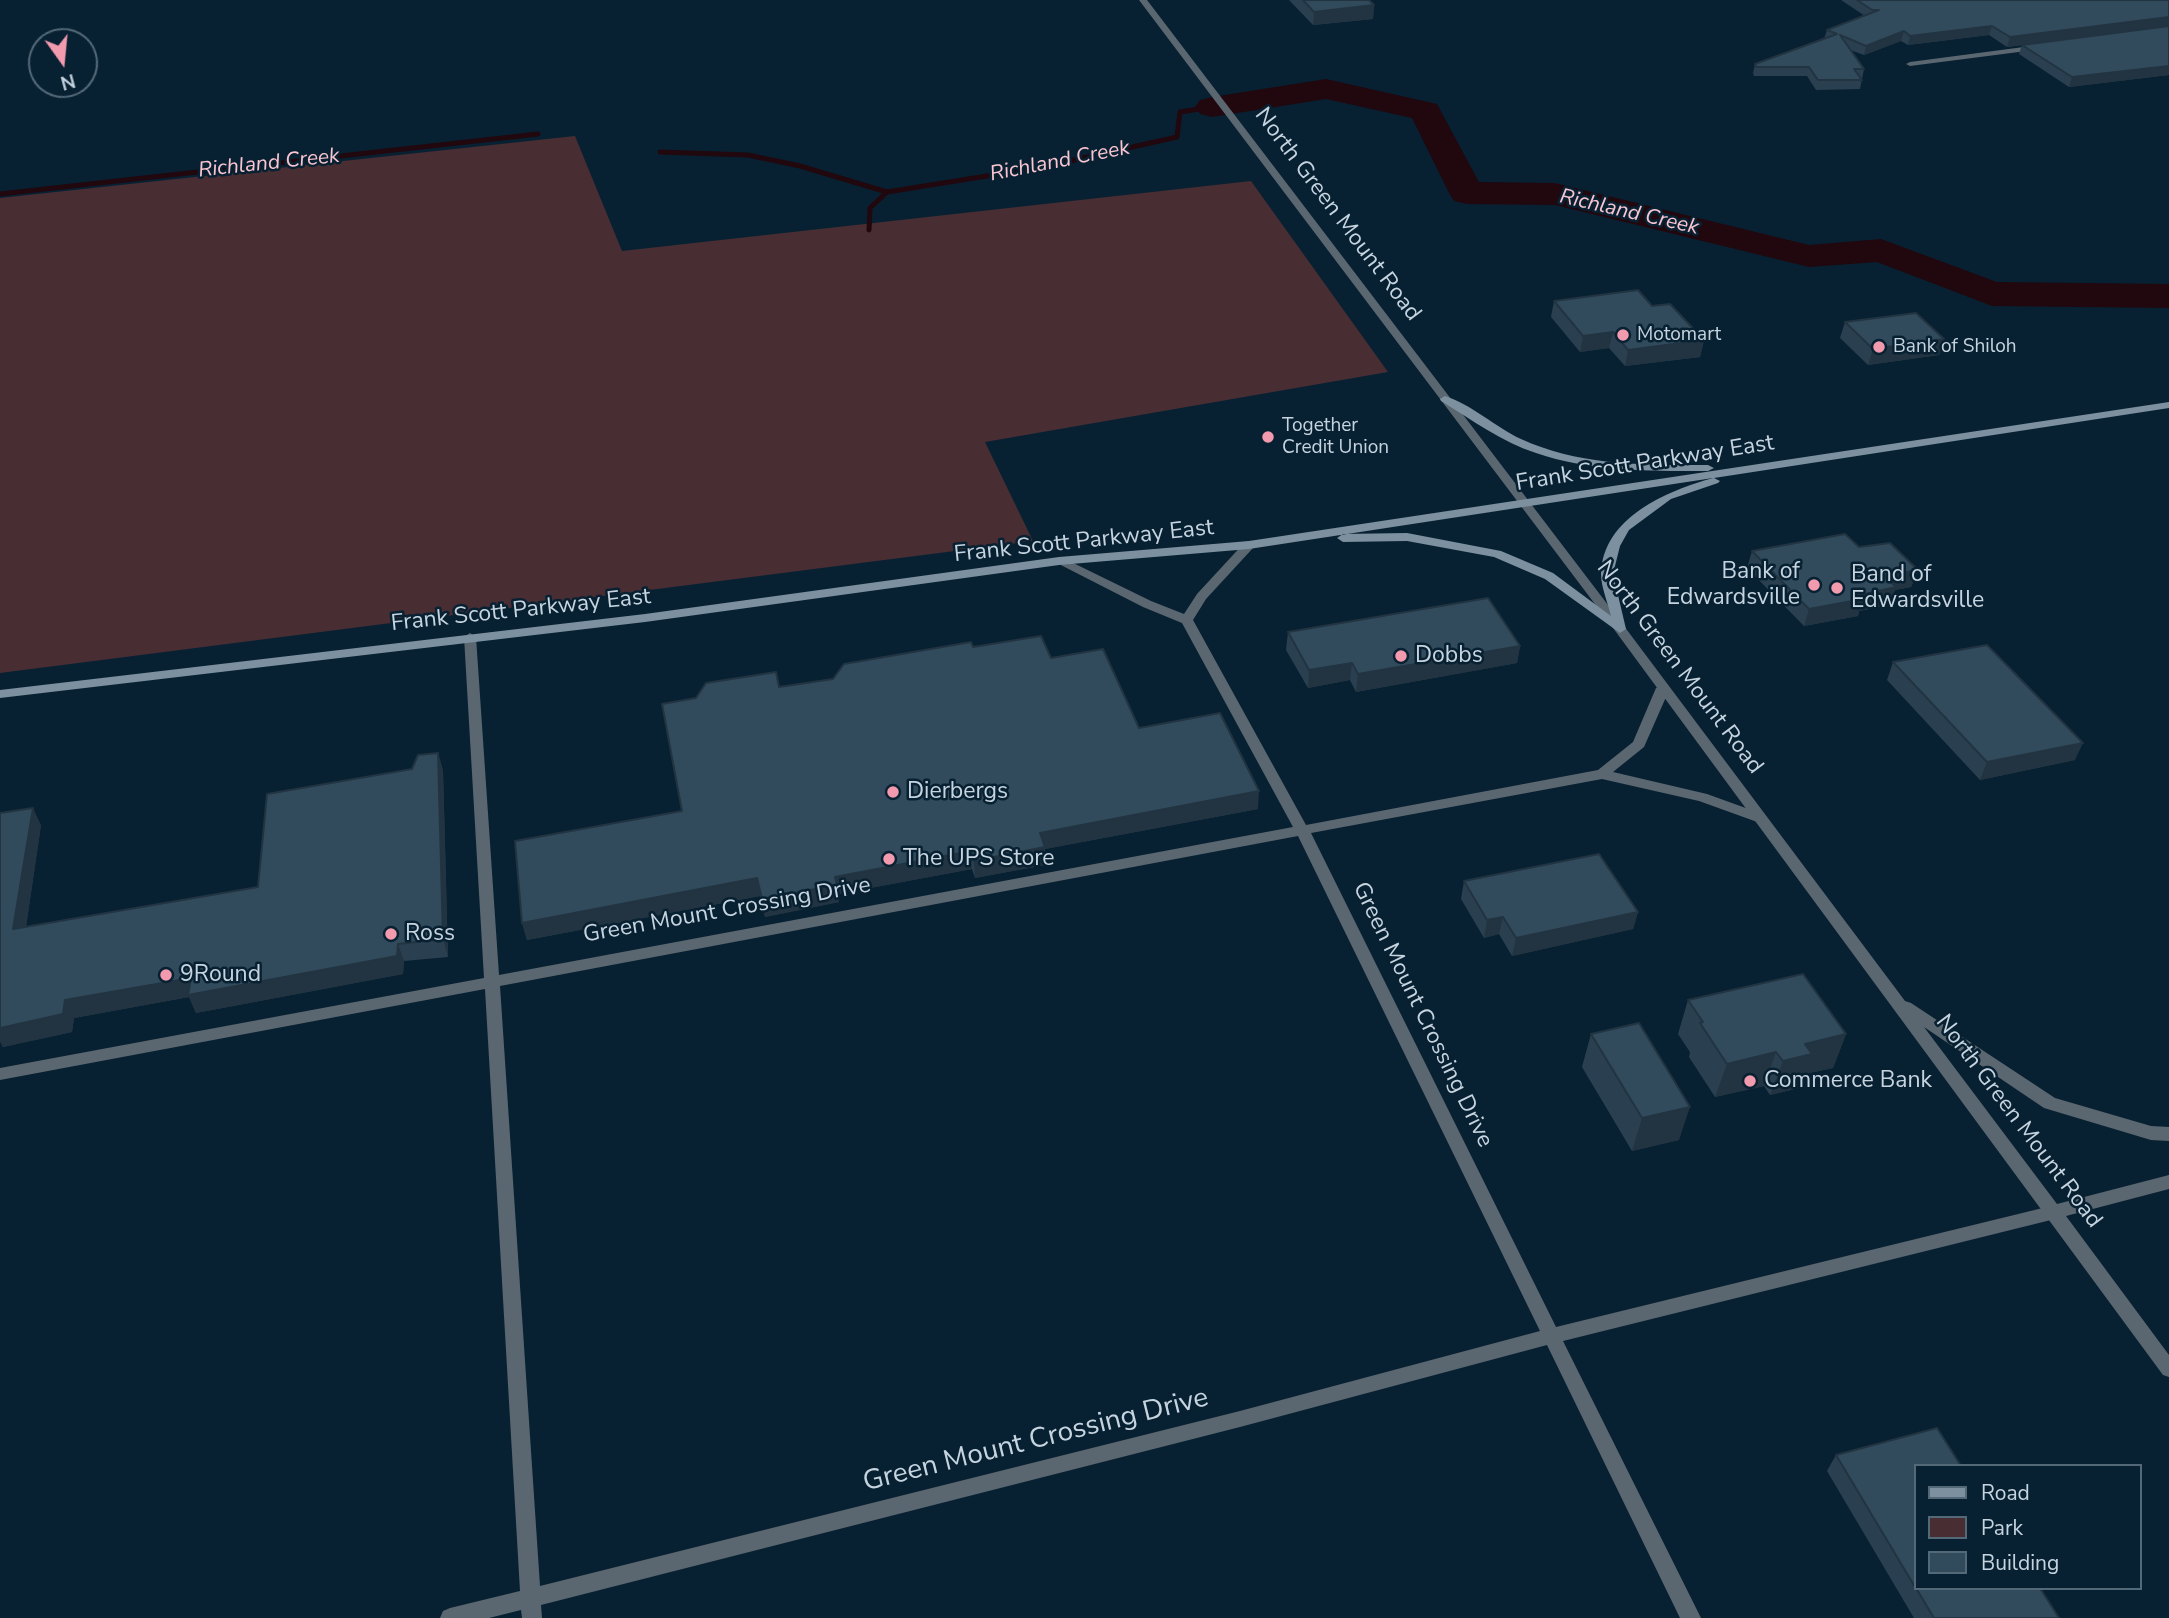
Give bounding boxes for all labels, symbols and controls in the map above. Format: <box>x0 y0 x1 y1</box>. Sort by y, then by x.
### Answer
north arrow <box>28 28 98 98</box>
text: N <box>58 67 78 96</box>
street label: North Green Mount Road <box>1248 103 1426 327</box>
water label: Richland Creek <box>988 136 1132 188</box>
water label: Richland Creek <box>197 144 341 184</box>
water label: Richland Creek <box>1557 185 1701 241</box>
place label: Motomart <box>1637 324 1721 346</box>
marker: Motomart <box>1615 327 1631 343</box>
place label: Bank of Shiloh <box>1893 336 2017 358</box>
marker: Bank of Shiloh <box>1871 339 1887 355</box>
place label: Together Credit Union <box>1282 415 1389 459</box>
marker: Together Credit Union <box>1260 429 1276 445</box>
street label: Frank Scott Parkway East <box>1514 430 1776 498</box>
street label: Frank Scott Parkway East <box>953 515 1215 569</box>
street label: North Green Mount Road <box>1590 556 1768 780</box>
place label: Bank of Edwardsville <box>1667 558 1800 612</box>
place label: Band of Edwardsville <box>1851 561 1984 615</box>
marker: Bank of Edwardsville <box>1806 577 1822 593</box>
marker: Band of Edwardsville <box>1829 580 1845 596</box>
street label: Frank Scott Parkway East <box>390 584 652 638</box>
place label: Dobbs <box>1415 642 1483 670</box>
marker: Dobbs <box>1393 648 1409 664</box>
place label: Dierbergs <box>907 778 1008 806</box>
marker: Dierbergs <box>885 784 901 800</box>
place label: The UPS Store <box>903 845 1055 873</box>
marker: The UPS Store <box>881 851 897 867</box>
street label: Green Mount Crossing Drive <box>581 872 873 950</box>
street label: Green Mount Crossing Drive <box>1346 878 1498 1152</box>
place label: Ross <box>405 920 455 948</box>
marker: Ross <box>383 926 399 942</box>
place label: 9Round <box>180 961 261 989</box>
marker: 9Round <box>158 967 174 983</box>
street label: North Green Mount Road <box>1929 1010 2107 1234</box>
place label: Commerce Bank <box>1764 1067 1932 1095</box>
marker: Commerce Bank <box>1742 1073 1758 1089</box>
street label: Green Mount Crossing Drive <box>860 1382 1212 1500</box>
legend <box>1913 1464 2141 1590</box>
text: Road <box>1981 1479 2030 1507</box>
text: Park <box>1981 1514 2023 1542</box>
text: Building <box>1981 1549 2059 1577</box>

